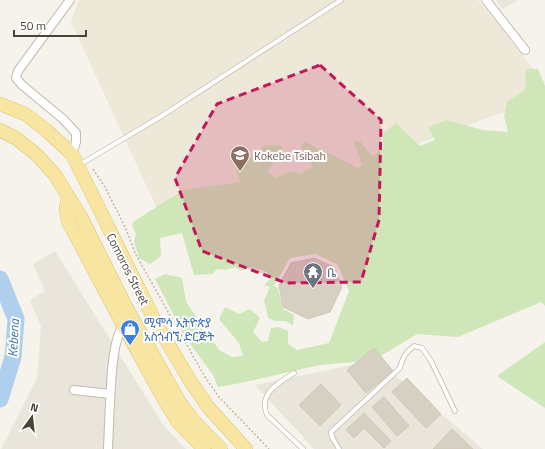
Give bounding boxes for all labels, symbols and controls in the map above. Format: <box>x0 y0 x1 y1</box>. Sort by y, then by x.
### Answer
scale bar <box>14 12 86 38</box>
text: 50 m <box>20 16 46 35</box>
school or university icon: Kokebe Tsibah <box>229 144 251 172</box>
place label: Kokebe Tsibah <box>254 146 326 165</box>
street label: Comoros Street <box>102 230 155 309</box>
temple icon: ቤ <box>302 261 324 289</box>
place label: ቤ <box>327 263 337 282</box>
place label: ሚሞሳ ኢትዮጵያ አስጎብኚ ድርጅት <box>144 313 215 346</box>
water label: Kebena <box>2 317 24 357</box>
shop icon: ሚሞሳ ኢትዮጵያ አስጎብኚ ድርጅት <box>119 318 141 346</box>
north arrow <box>12 397 52 437</box>
text: N <box>29 399 40 416</box>

